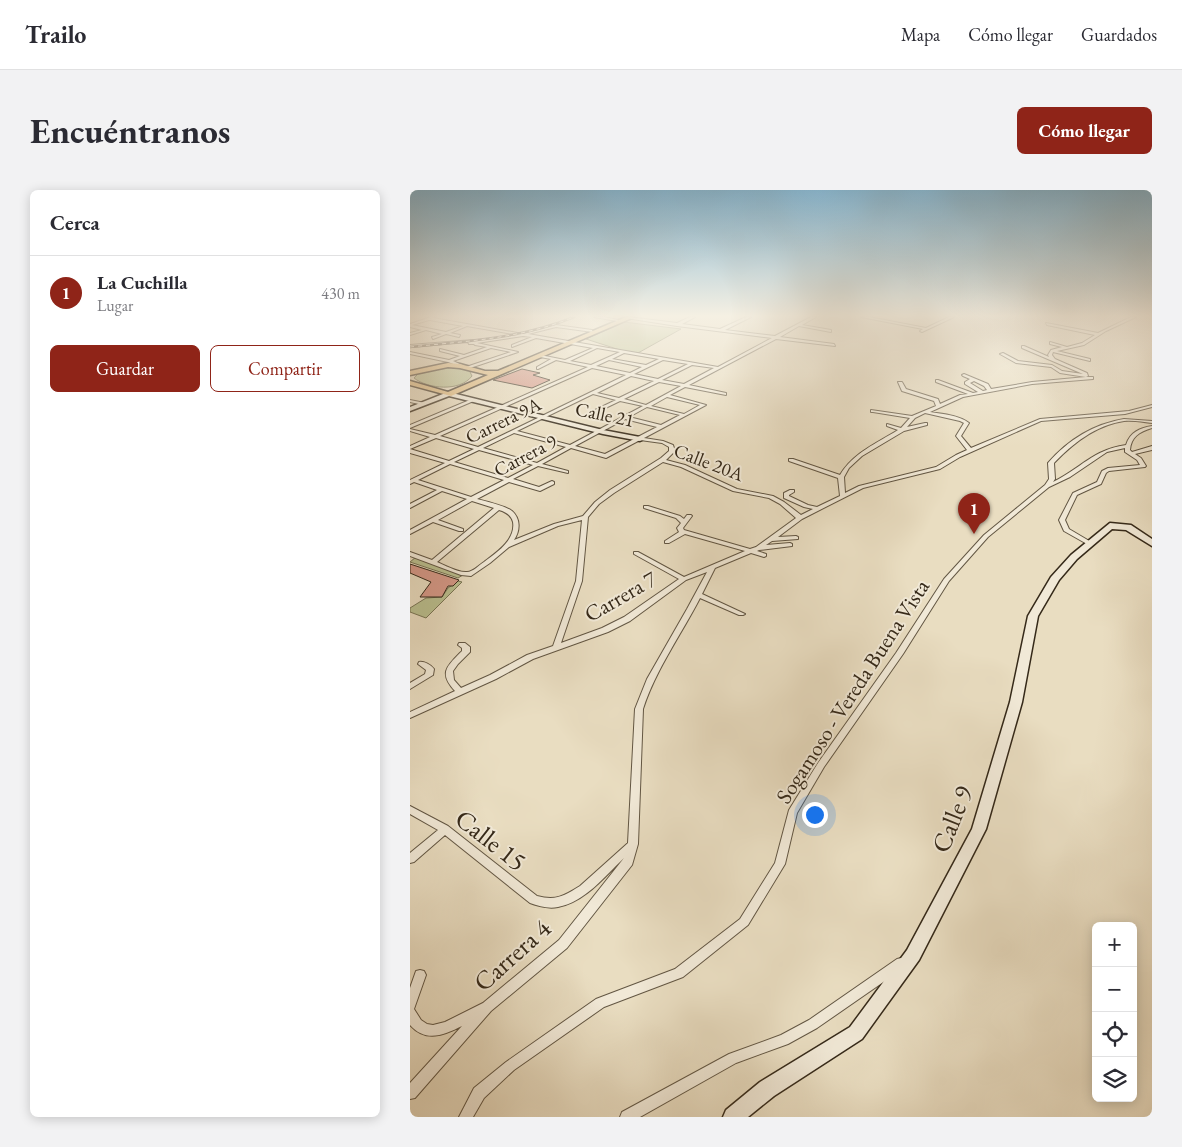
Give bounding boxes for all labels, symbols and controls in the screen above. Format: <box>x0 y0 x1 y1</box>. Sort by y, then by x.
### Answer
text: Trailo <box>25 19 86 50</box>
text: Mapa <box>901 23 940 46</box>
text: Cómo llegar <box>968 23 1053 46</box>
text: Guardados <box>1081 23 1157 46</box>
button: Cómo llegar <box>1017 107 1152 154</box>
text: Encuéntranos <box>30 108 230 153</box>
text: Cerca <box>50 209 100 236</box>
text: La Cuchilla <box>97 270 188 295</box>
text: 1 <box>62 283 70 304</box>
text: 430 m <box>321 283 360 304</box>
text: Lugar <box>97 295 133 316</box>
button: Guardar <box>50 345 200 392</box>
button: Compartir <box>210 345 360 392</box>
street label: Carrera 9A <box>461 391 546 449</box>
street label: Calle 21 <box>573 396 637 433</box>
street label: Carrera 9 <box>489 428 561 482</box>
street label: Calle 20A <box>670 438 748 487</box>
pin: 1 <box>958 493 990 534</box>
street label: Carrera 7 <box>579 564 662 629</box>
street label: Sogamoso - Vereda Buena Vista <box>769 573 936 809</box>
street label: Calle 9 <box>923 780 981 857</box>
street label: Calle 15 <box>448 801 534 879</box>
your location <box>802 802 828 828</box>
street label: Carrera 4 <box>466 911 558 999</box>
map controls <box>1092 922 1137 1102</box>
button: + <box>1092 922 1137 967</box>
button: − <box>1092 967 1137 1012</box>
button: locate <box>1092 1012 1137 1057</box>
button: layers <box>1092 1057 1137 1102</box>

